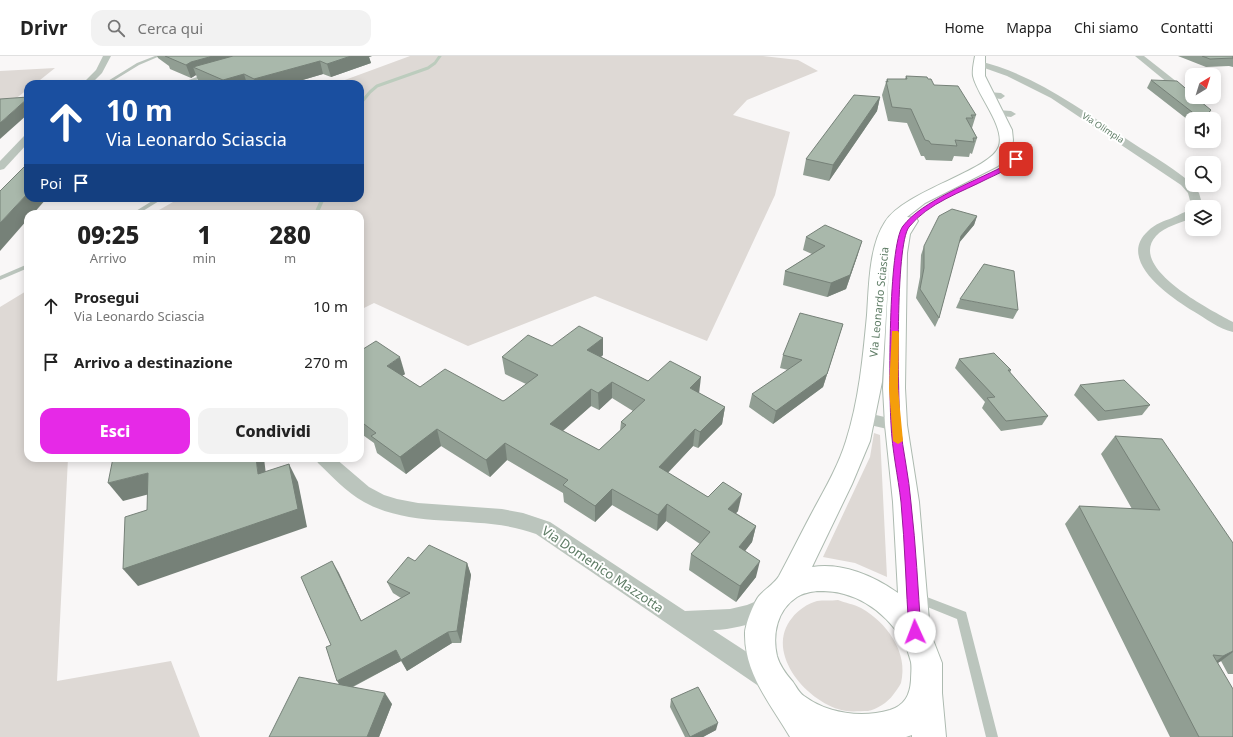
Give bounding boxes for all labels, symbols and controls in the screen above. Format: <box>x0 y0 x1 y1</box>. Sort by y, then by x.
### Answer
search box <box>91 10 371 46</box>
text: Drivr <box>20 15 67 41</box>
icon: search <box>105 17 127 39</box>
text: Cerca qui <box>137 18 203 38</box>
text: Home <box>944 18 984 37</box>
text: Mappa <box>1006 18 1052 37</box>
text: Chi siamo <box>1074 18 1138 37</box>
text: Contatti <box>1160 18 1213 37</box>
north arrow <box>1185 68 1221 104</box>
map controls <box>1185 68 1221 236</box>
text: 10 m <box>106 91 173 129</box>
icon: ahead <box>40 96 92 148</box>
street label: Via Olimpia <box>1080 109 1127 146</box>
button: sound <box>1185 112 1221 148</box>
text: Via Leonardo Sciascia <box>106 127 287 151</box>
pin <box>999 142 1033 176</box>
icon: arrive <box>1005 148 1027 170</box>
button: search <box>1185 156 1221 192</box>
icon: arrive <box>70 172 92 194</box>
text: Poi <box>40 173 62 193</box>
button: layers <box>1185 200 1221 236</box>
text: 09:25 <box>77 218 139 251</box>
text: 1 <box>197 218 211 251</box>
text: 280 <box>269 218 311 251</box>
street label: Via Leonardo Sciascia <box>865 246 892 358</box>
text: Arrivo <box>90 249 127 267</box>
text: min <box>193 249 216 267</box>
text: m <box>284 249 296 267</box>
text: Prosegui <box>74 287 139 307</box>
icon: ahead <box>40 295 62 317</box>
text: 10 m <box>313 296 348 316</box>
text: Via Leonardo Sciascia <box>74 307 205 325</box>
icon: arrive <box>40 351 62 373</box>
text: Arrivo a destinazione <box>74 352 233 372</box>
text: 270 m <box>304 352 348 372</box>
button: Esci <box>40 408 190 454</box>
button: Condividi <box>198 408 348 454</box>
street label: Via Domenico Mazzotta <box>539 521 667 617</box>
position arrow <box>894 611 936 653</box>

